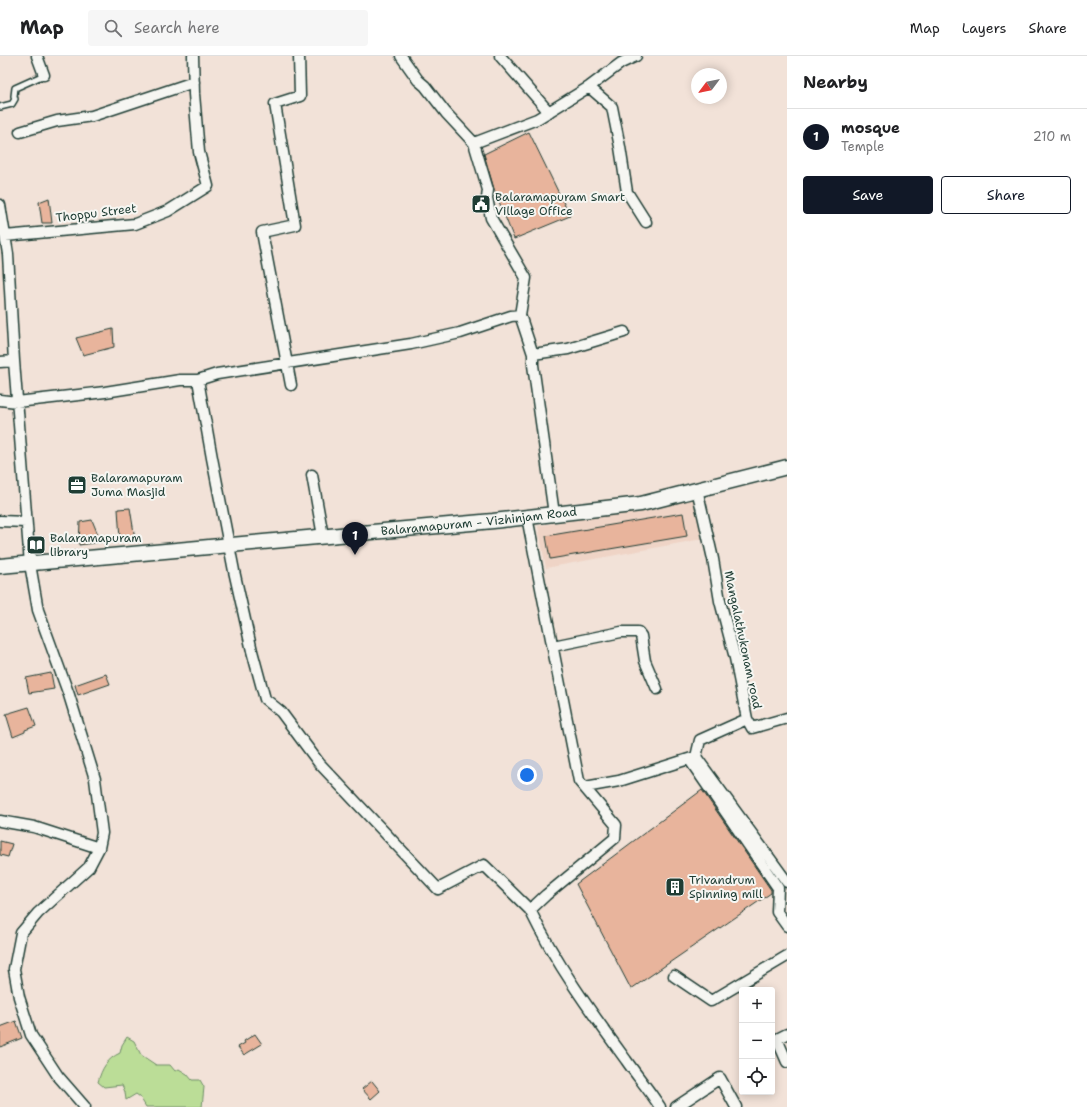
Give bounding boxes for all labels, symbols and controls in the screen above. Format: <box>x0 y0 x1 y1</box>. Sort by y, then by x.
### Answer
search box <box>88 10 368 46</box>
text: Map <box>20 15 64 40</box>
icon: search <box>102 17 124 39</box>
text: Search here <box>134 18 220 38</box>
text: Map <box>910 19 940 37</box>
text: Layers <box>962 19 1006 37</box>
text: Share <box>1028 19 1067 37</box>
north arrow <box>691 68 727 104</box>
text: Nearby <box>803 71 868 93</box>
text: mosque <box>841 118 900 138</box>
text: 1 <box>813 128 819 145</box>
text: 210 m <box>1033 128 1071 145</box>
text: Temple <box>841 138 884 155</box>
button: Save <box>803 176 933 214</box>
button: Share <box>941 176 1071 214</box>
place label: Balaramapuram Smart Village Office <box>495 189 625 219</box>
public building icon: Balaramapuram Smart Village Office <box>470 193 492 215</box>
street label: Thoppu Street <box>55 200 137 226</box>
place label: Balaramapuram Juma Masjid <box>91 470 183 500</box>
office icon: Balaramapuram Juma Masjid <box>66 474 88 496</box>
street label: Balaramapuram - Vizhinjam Road <box>380 503 578 539</box>
pin: 1 <box>342 522 368 555</box>
place label: Balaramapuram library <box>50 530 142 560</box>
library icon: Balaramapuram library <box>25 534 47 556</box>
street label: Mangalathukonam road <box>721 569 766 711</box>
your location <box>517 765 537 785</box>
place label: Trivandrum Spinning mill <box>689 872 763 902</box>
building icon: Trivandrum Spinning mill <box>664 876 686 898</box>
map controls <box>739 987 775 1095</box>
button: + <box>739 987 775 1023</box>
button: − <box>739 1023 775 1059</box>
button: locate <box>739 1059 775 1095</box>

